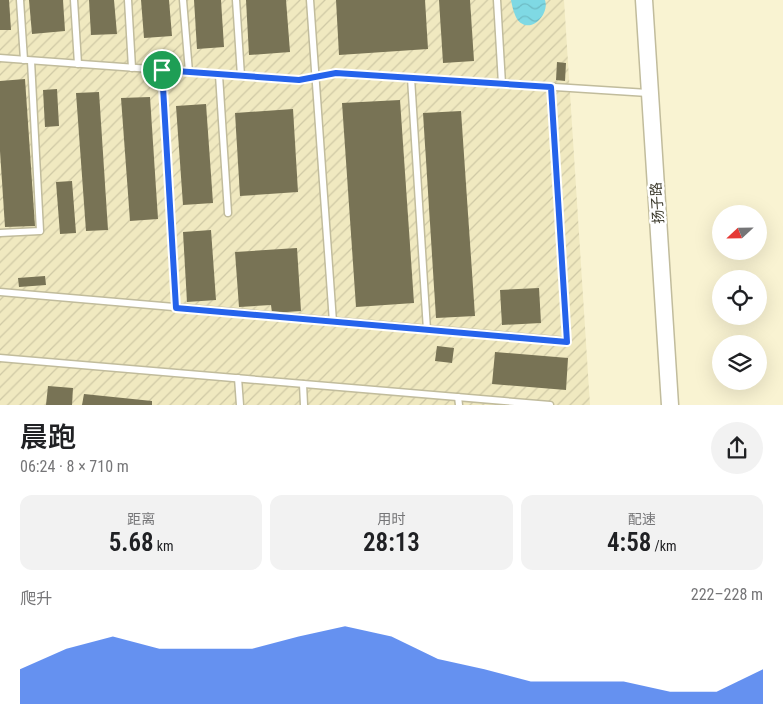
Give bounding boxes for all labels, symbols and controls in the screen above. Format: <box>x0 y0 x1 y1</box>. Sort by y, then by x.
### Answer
pin <box>141 49 183 91</box>
icon: arrive <box>148 56 176 84</box>
street label: 扬子路 <box>648 181 666 225</box>
north arrow <box>712 205 768 260</box>
map controls <box>712 205 767 390</box>
button: locate <box>712 270 767 325</box>
button: layers <box>712 335 767 390</box>
text: 晨跑 <box>20 421 76 454</box>
button: share <box>711 422 763 474</box>
text: 06:24 · 8 × 710 m <box>20 457 129 476</box>
text: 距离 <box>127 511 155 527</box>
text: 用时 <box>377 511 405 527</box>
text: 配速 <box>628 511 656 527</box>
text: 5.68 <box>109 528 154 557</box>
text: 28:13 <box>363 528 420 557</box>
text: 4:58 <box>607 528 651 557</box>
text: km <box>154 538 174 554</box>
text: /km <box>651 538 677 554</box>
text: 222–228 m <box>691 585 763 604</box>
text: 爬升 <box>20 589 52 608</box>

